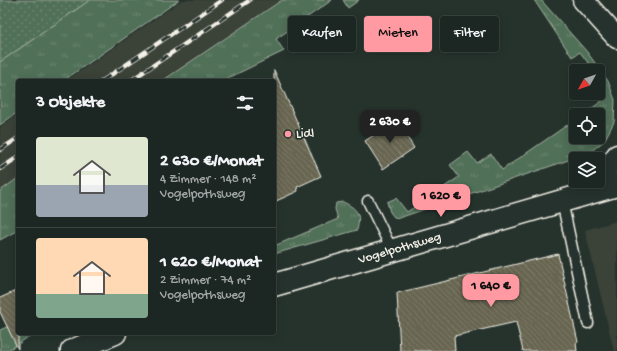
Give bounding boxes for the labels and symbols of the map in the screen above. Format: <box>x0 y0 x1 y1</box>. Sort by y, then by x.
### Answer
north arrow <box>569 64 605 100</box>
pin: 2 630 € <box>353 110 427 144</box>
place label: Lidl <box>296 127 314 142</box>
marker: Lidl <box>283 129 293 139</box>
pin: 1 620 € <box>404 184 478 218</box>
street label: Vogelpothsweg <box>356 229 443 268</box>
pin: 1 640 € <box>454 274 528 308</box>

